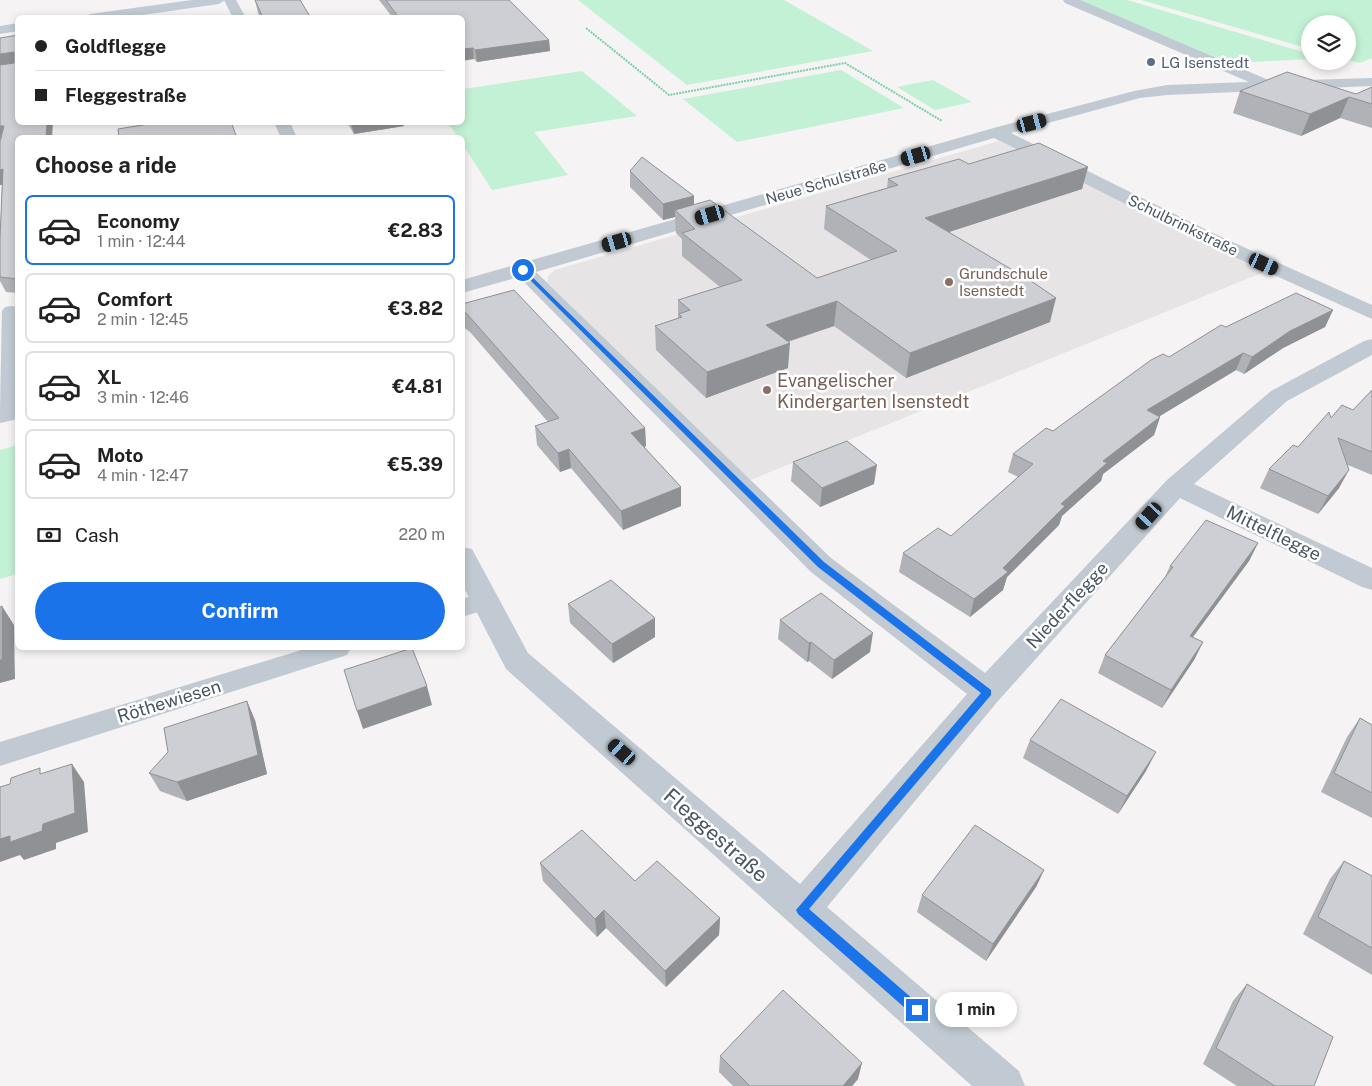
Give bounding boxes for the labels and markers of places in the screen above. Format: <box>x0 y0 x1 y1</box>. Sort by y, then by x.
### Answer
place label: LG Isenstedt <box>1161 54 1249 71</box>
marker: LG Isenstedt <box>1145 56 1157 68</box>
place label: Grundschule Isenstedt <box>959 265 1048 299</box>
marker: Grundschule Isenstedt <box>943 276 955 288</box>
place label: Evangelischer Kindergarten Isenstedt <box>777 370 970 412</box>
marker: Evangelischer Kindergarten Isenstedt <box>761 384 773 396</box>

